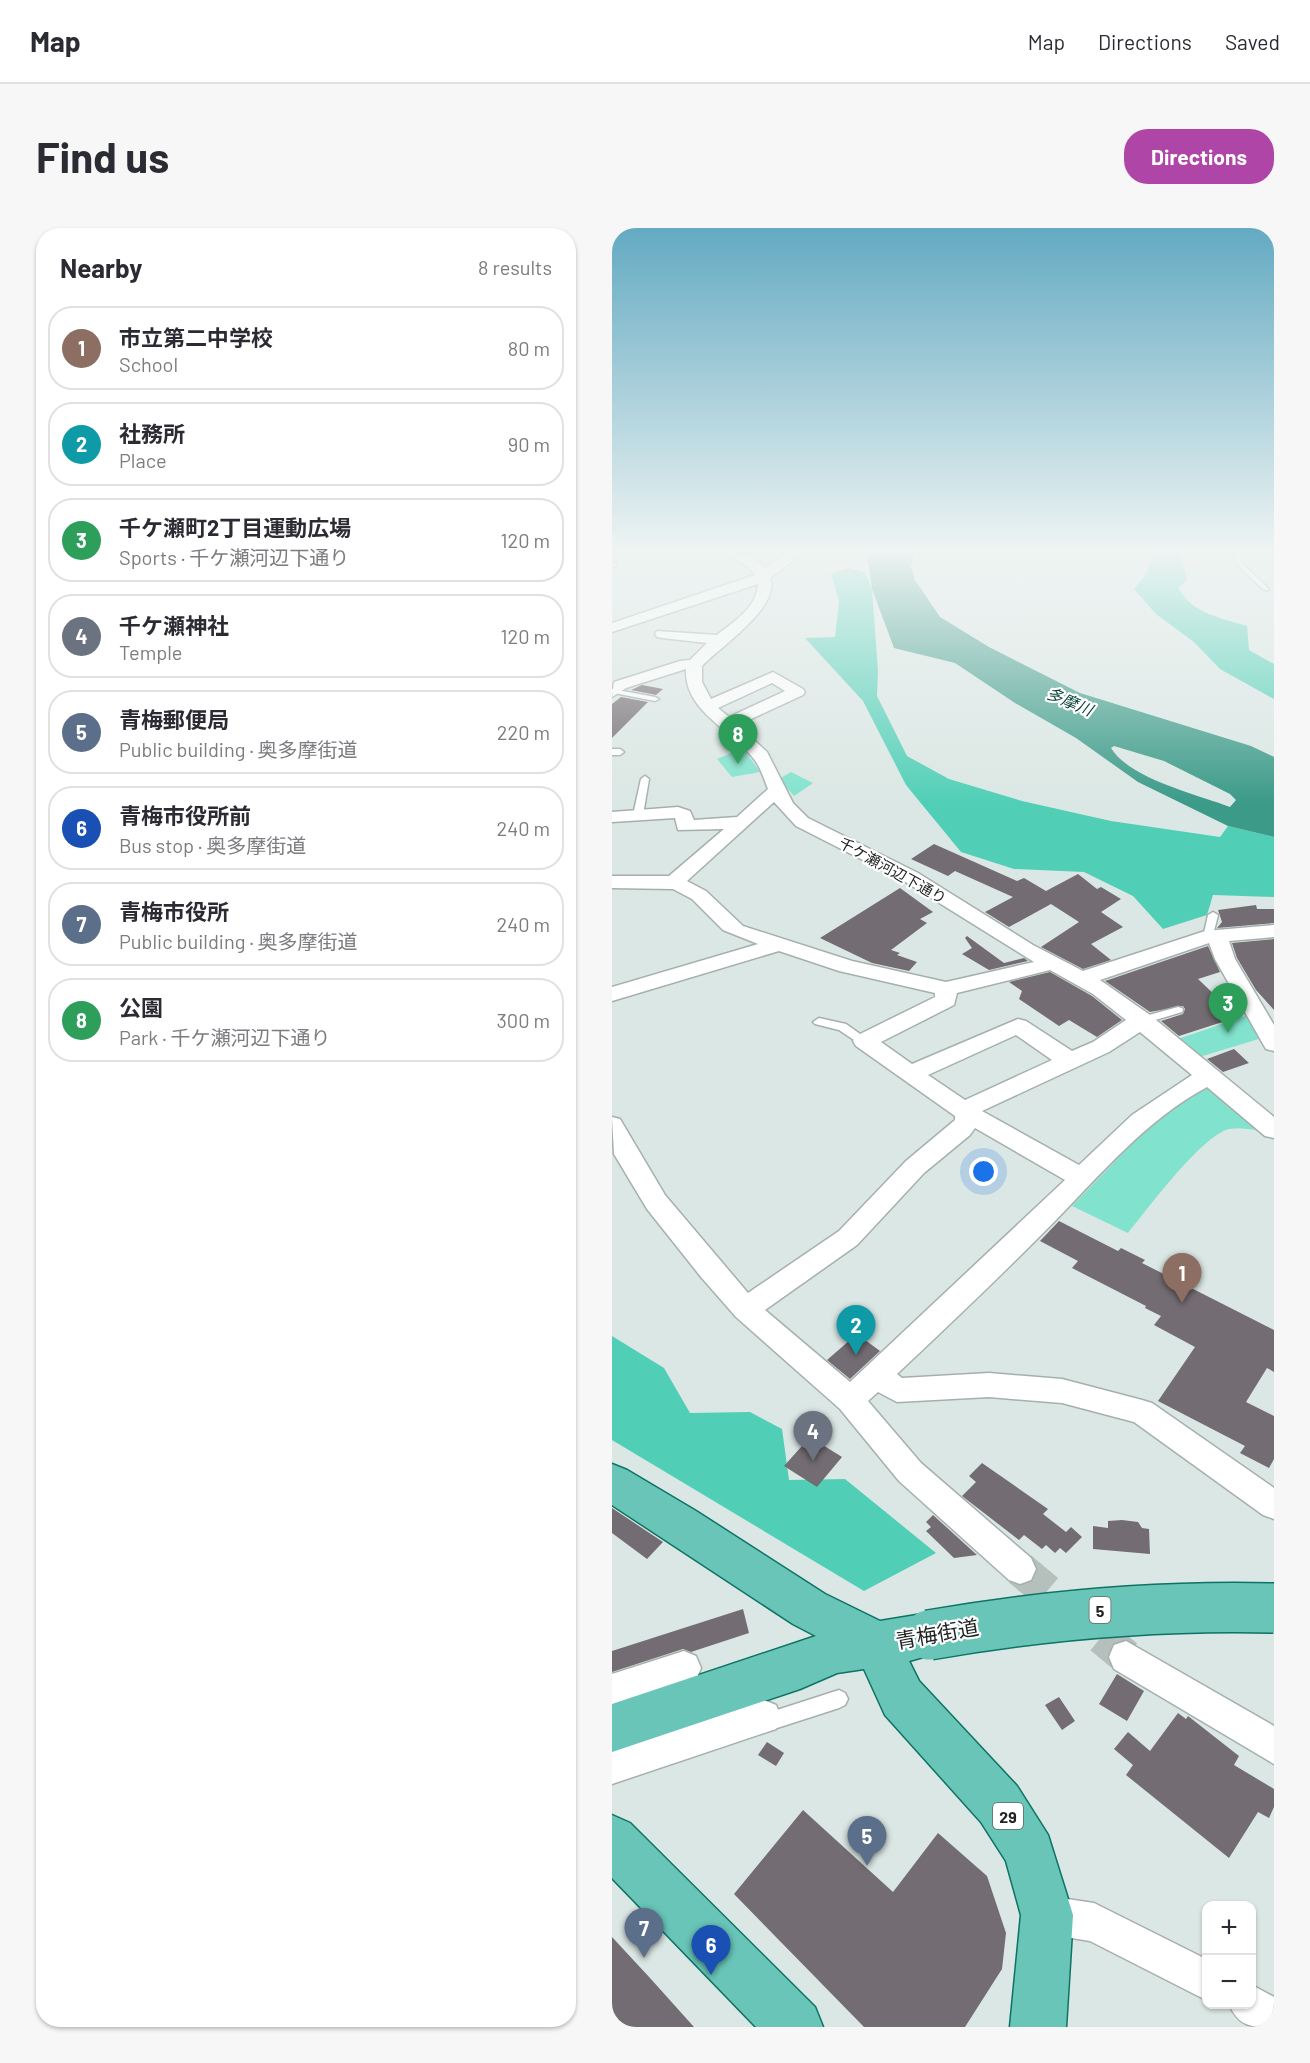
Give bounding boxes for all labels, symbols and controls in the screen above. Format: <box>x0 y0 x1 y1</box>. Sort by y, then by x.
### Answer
text: Map <box>30 24 81 58</box>
text: Map <box>1028 29 1065 54</box>
text: Directions <box>1098 29 1192 54</box>
text: Saved <box>1225 29 1280 54</box>
button: Directions <box>1124 129 1274 184</box>
text: Find us <box>36 131 169 181</box>
text: Nearby <box>60 252 142 283</box>
text: 8 results <box>478 255 552 279</box>
text: 市立第二中学校 <box>119 324 273 350</box>
text: 1 <box>78 336 85 360</box>
text: 80 m <box>508 336 550 360</box>
text: School <box>119 352 178 376</box>
text: 社務所 <box>119 420 185 446</box>
text: 2 <box>76 432 87 456</box>
text: 90 m <box>508 432 550 456</box>
text: Place <box>119 448 167 472</box>
text: 千ケ瀬町2丁目運動広場 <box>119 514 351 540</box>
text: 3 <box>76 528 87 552</box>
text: 120 m <box>500 528 550 552</box>
text: Sports · 千ケ瀬河辺下通り <box>119 545 349 569</box>
text: 千ケ瀬神社 <box>119 612 229 638</box>
text: 4 <box>75 624 88 648</box>
text: 120 m <box>500 624 550 648</box>
text: Temple <box>119 640 182 664</box>
water label: 多摩川 <box>1044 683 1098 720</box>
text: 青梅郵便局 <box>119 706 229 732</box>
pin: 8 <box>718 714 758 764</box>
text: 5 <box>76 720 87 744</box>
text: 220 m <box>497 720 550 744</box>
text: Public building · 奥多摩街道 <box>119 737 358 761</box>
text: 青梅市役所前 <box>119 802 251 828</box>
text: 6 <box>76 816 87 840</box>
text: 240 m <box>496 816 550 840</box>
text: Bus stop · 奥多摩街道 <box>119 833 306 857</box>
street label: 千ケ瀬河辺下通り <box>836 833 950 907</box>
text: 青梅市役所 <box>119 898 229 924</box>
text: 7 <box>77 912 86 936</box>
text: 240 m <box>496 912 550 936</box>
text: Public building · 奥多摩街道 <box>119 929 358 953</box>
pin: 3 <box>1208 984 1248 1033</box>
text: 公園 <box>119 994 163 1020</box>
text: 8 <box>76 1008 87 1032</box>
text: 300 m <box>497 1008 550 1032</box>
text: Park · 千ケ瀬河辺下通り <box>119 1025 331 1049</box>
your location <box>969 1157 998 1186</box>
pin: 1 <box>1162 1254 1202 1303</box>
pin: 2 <box>836 1306 876 1355</box>
pin: 4 <box>794 1412 832 1461</box>
road number: 5 <box>1090 1597 1110 1623</box>
street label: 青梅街道 <box>893 1613 981 1653</box>
road number: 29 <box>993 1803 1023 1829</box>
pin: 5 <box>848 1816 886 1866</box>
map controls <box>1202 1901 1256 2009</box>
button: + <box>1202 1901 1256 1955</box>
pin: 7 <box>624 1908 663 1958</box>
pin: 6 <box>692 1926 730 1975</box>
button: − <box>1202 1955 1256 2009</box>

